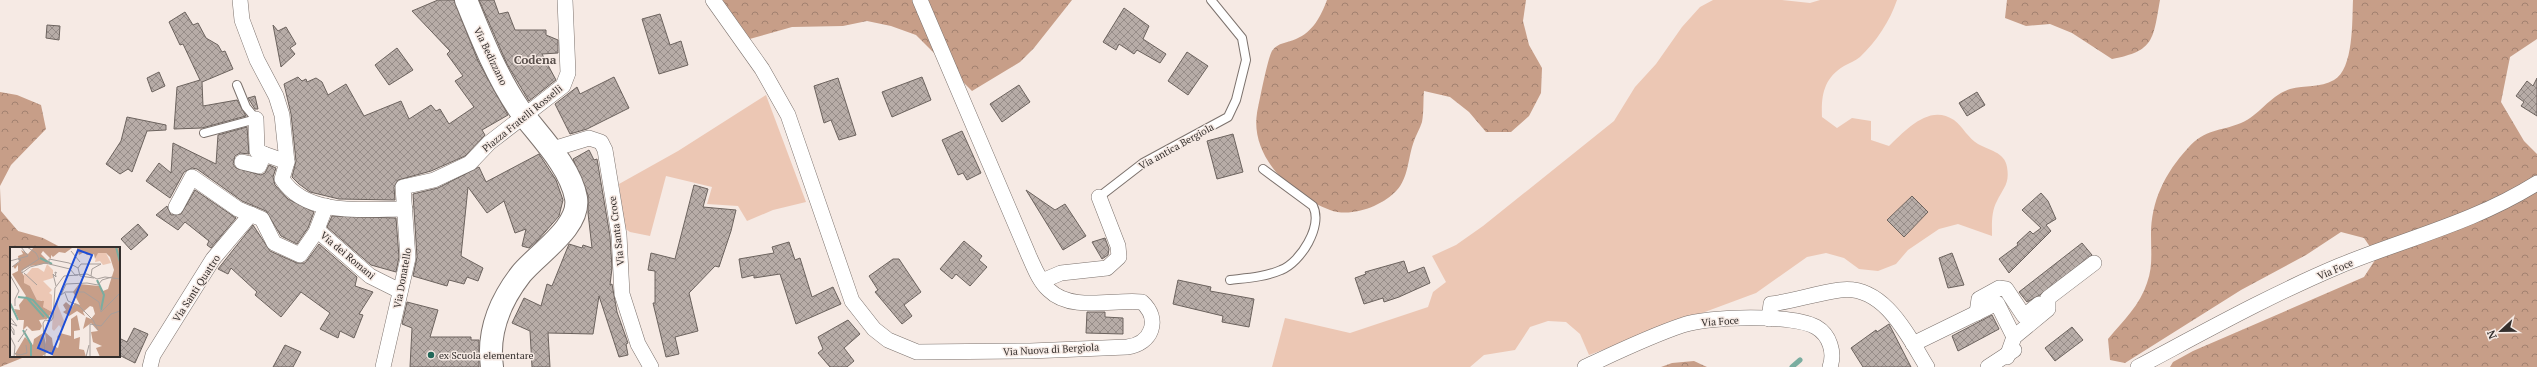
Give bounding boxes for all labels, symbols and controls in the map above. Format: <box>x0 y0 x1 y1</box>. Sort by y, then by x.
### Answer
street label: Via Bedizzano <box>471 25 510 88</box>
district label: Codena <box>514 52 557 67</box>
street label: Piazza Fratelli Rosselli <box>479 82 565 155</box>
street label: Via antica Bergiola <box>1136 120 1216 172</box>
street label: Via Santa Croce <box>606 195 627 267</box>
street label: Via dei Romani <box>318 229 378 282</box>
street label: Via Donatello <box>391 246 414 309</box>
inset map <box>10 247 120 357</box>
street label: Via Santi Quattro <box>170 252 223 324</box>
street label: Via Foce <box>2315 256 2355 283</box>
north arrow <box>2481 311 2521 351</box>
street label: Via Foce <box>1701 314 1739 329</box>
text: N <box>2483 328 2500 341</box>
street label: Via Nuova di Bergiola <box>1003 340 1099 359</box>
place label: ex Scuola elementare <box>439 349 534 362</box>
marker: ex Scuola elementare <box>426 350 436 360</box>

